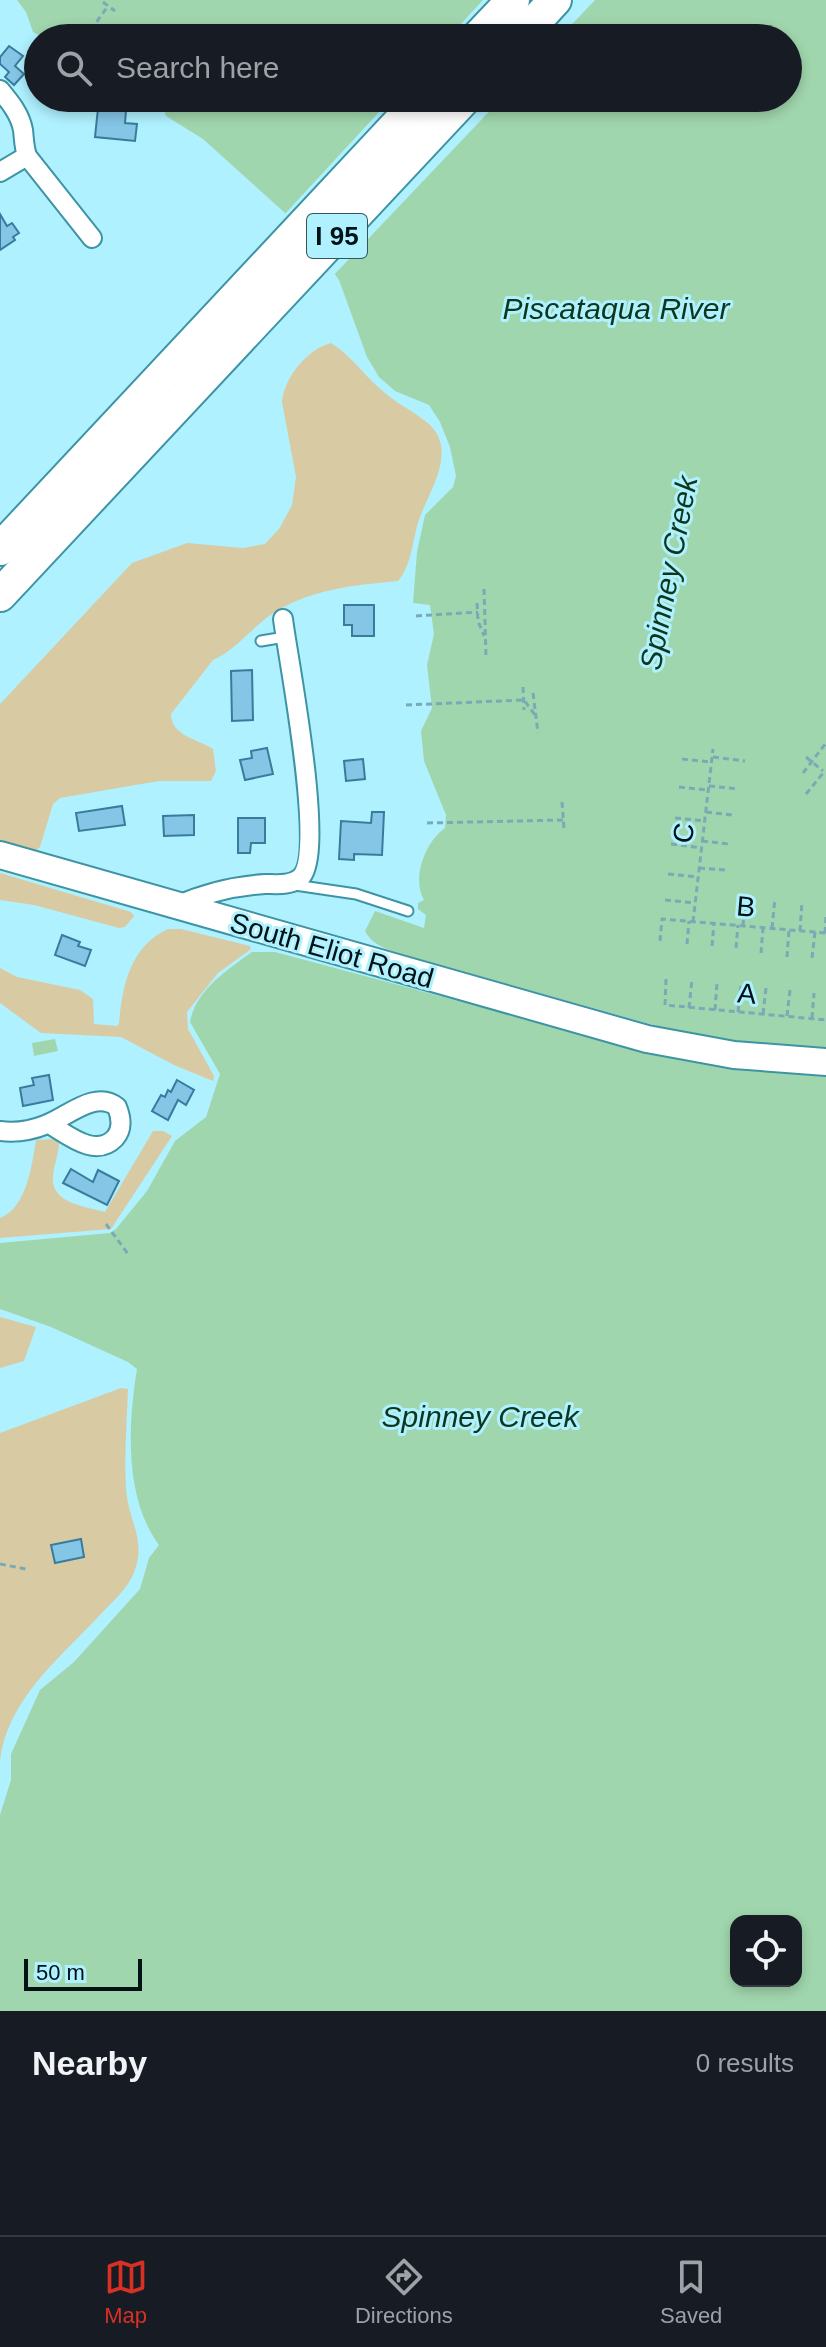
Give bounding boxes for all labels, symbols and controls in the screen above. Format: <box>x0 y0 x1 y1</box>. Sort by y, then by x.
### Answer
search box <box>24 24 802 112</box>
icon: search <box>52 46 96 90</box>
text: Search here <box>116 51 279 84</box>
road number: I 95 <box>307 214 367 258</box>
water label: Piscataqua River <box>503 292 730 325</box>
water label: Spinney Creek <box>634 471 704 673</box>
street label: C <box>667 821 700 845</box>
street label: B <box>735 890 757 923</box>
street label: South Eliot Road <box>227 907 437 994</box>
street label: A <box>736 977 758 1010</box>
water label: Spinney Creek <box>382 1400 580 1433</box>
map controls <box>730 1915 802 1987</box>
button: locate <box>730 1915 802 1987</box>
scale bar <box>24 1955 142 1991</box>
text: 50 m <box>36 1960 85 1985</box>
text: Nearby <box>32 2044 147 2082</box>
text: 0 results <box>696 2048 794 2078</box>
tab: Map <box>104 2255 148 2329</box>
tab: Directions <box>355 2255 453 2329</box>
tab: Saved <box>660 2255 722 2329</box>

